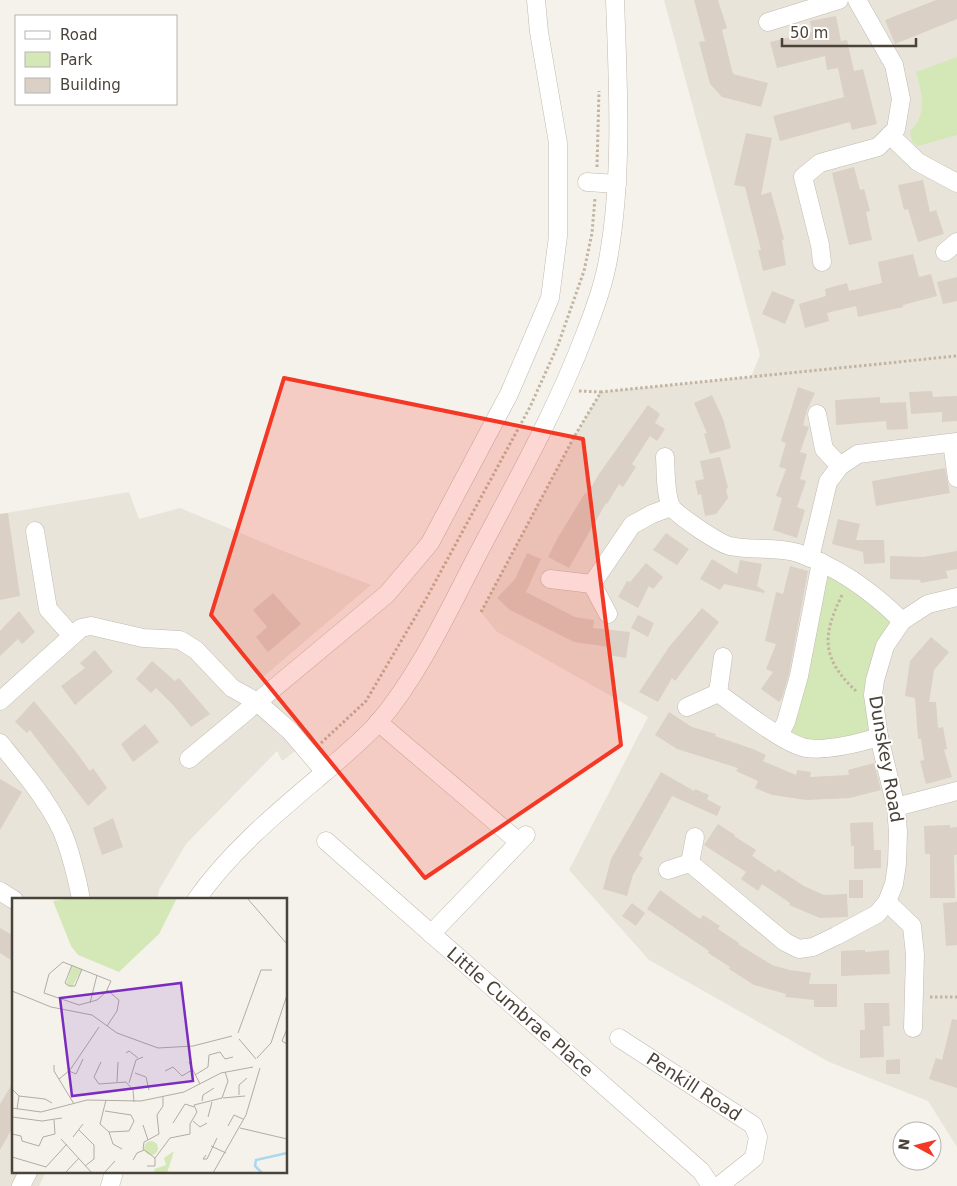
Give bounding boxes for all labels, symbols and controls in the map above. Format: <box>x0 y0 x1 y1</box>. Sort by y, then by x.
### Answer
legend <box>15 15 178 105</box>
scale bar <box>782 15 916 47</box>
text: 50 m <box>790 24 828 42</box>
text: Road <box>60 26 98 44</box>
text: Park <box>60 51 93 69</box>
text: Building <box>60 76 121 94</box>
street label: Dunskey Road <box>865 694 908 824</box>
inset map <box>12 898 288 1174</box>
street label: Little Cumbrae Place <box>443 942 598 1081</box>
street label: Penkill Road <box>643 1048 746 1125</box>
north arrow <box>892 1121 942 1171</box>
text: N <box>895 1138 913 1151</box>

